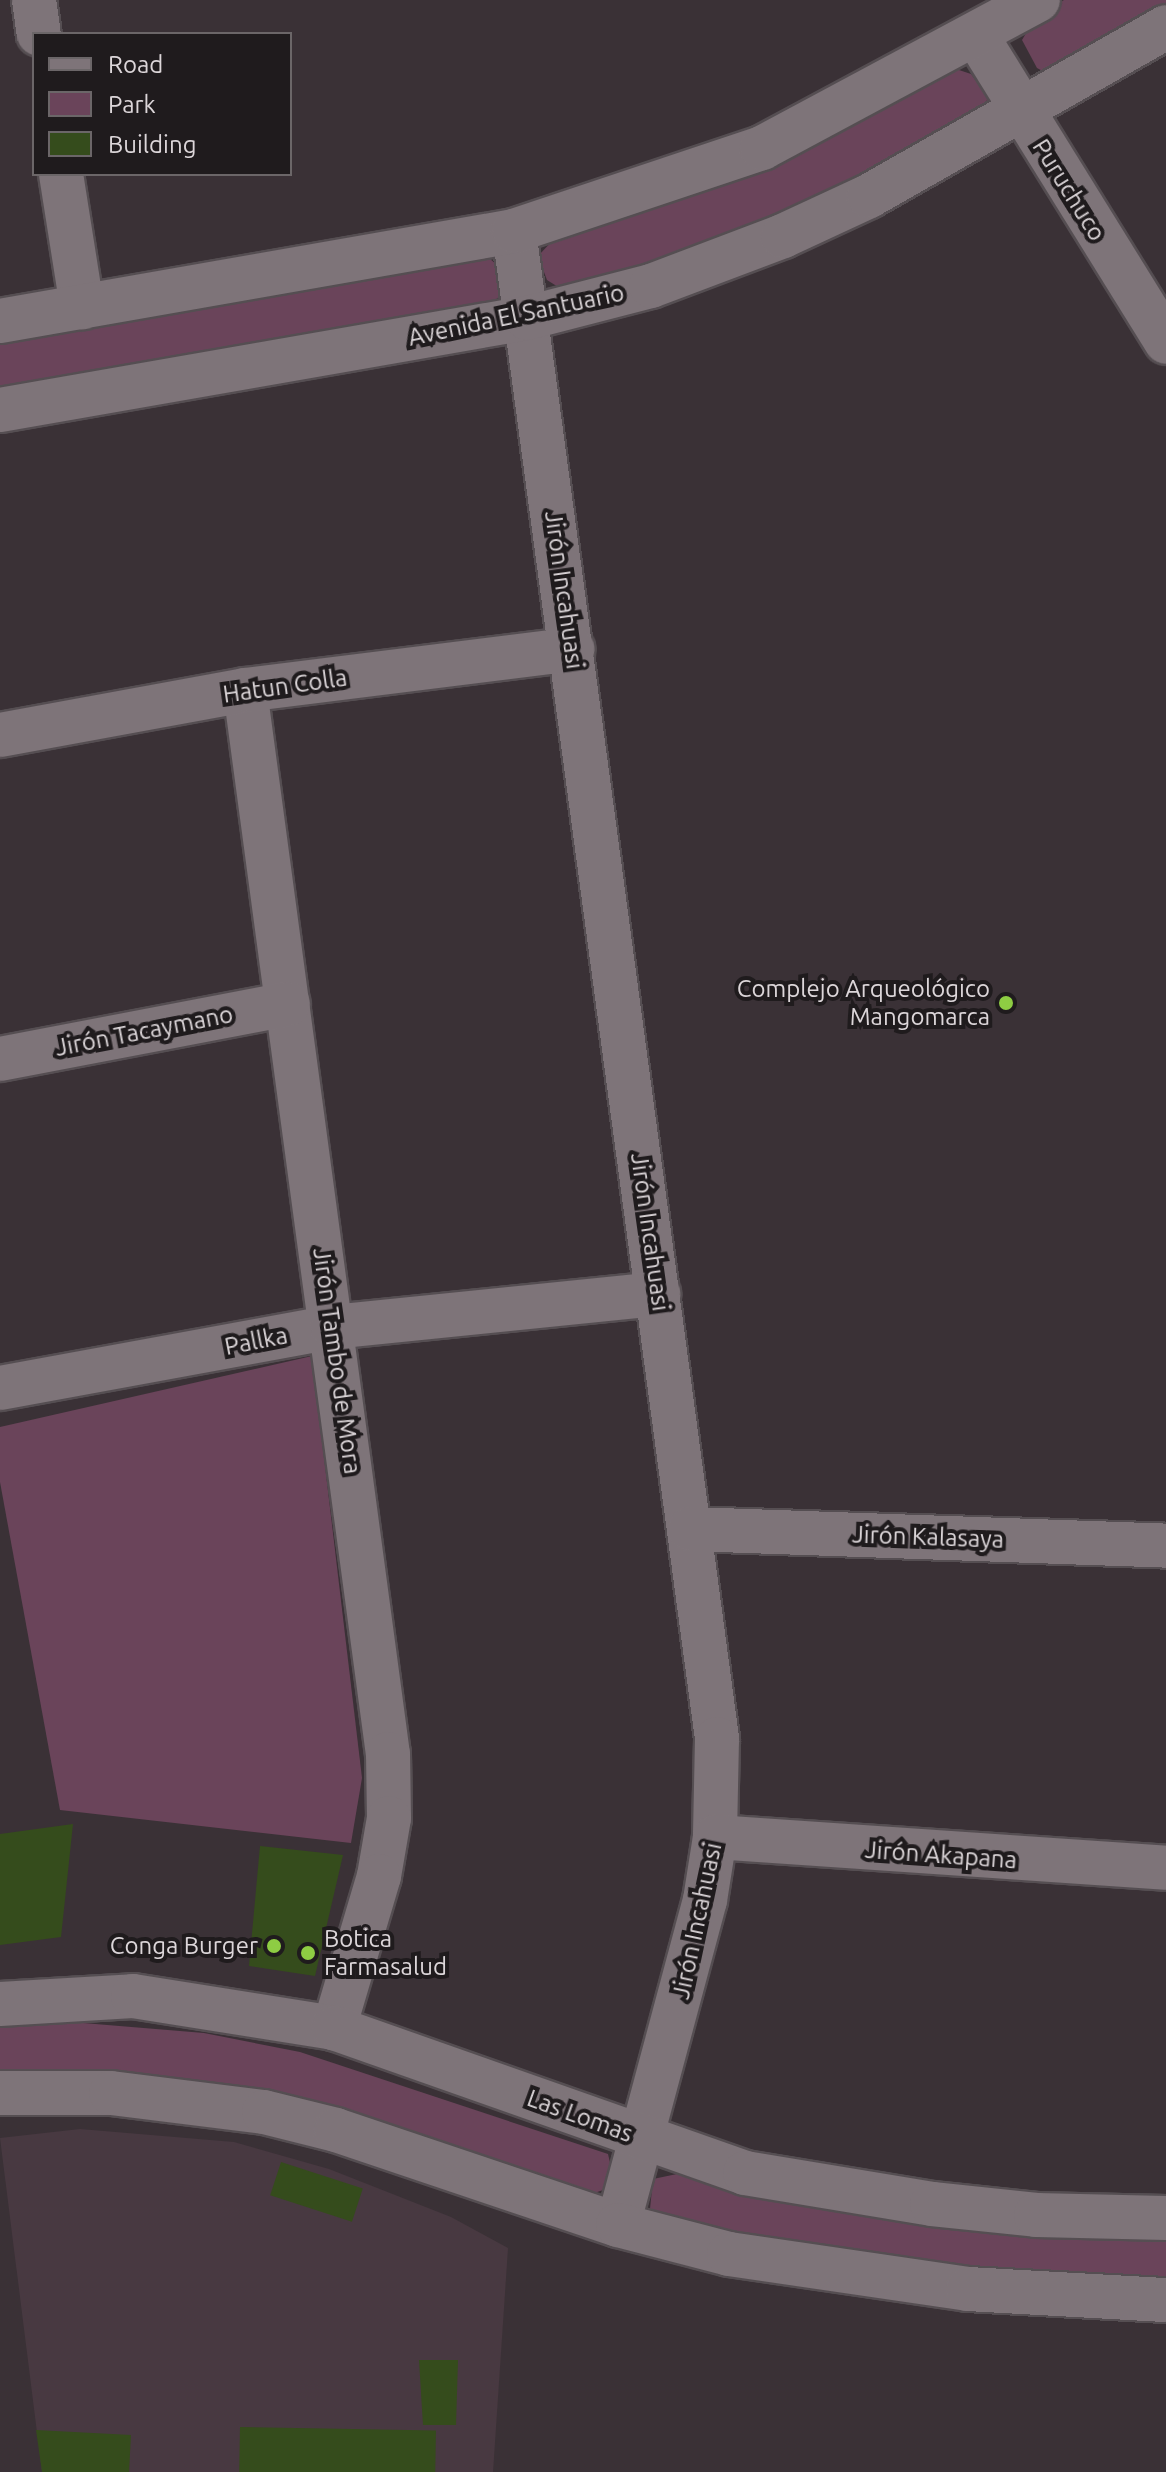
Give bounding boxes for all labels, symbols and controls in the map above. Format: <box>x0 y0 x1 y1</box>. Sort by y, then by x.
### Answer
legend <box>32 32 292 176</box>
text: Road <box>108 51 163 78</box>
text: Park <box>108 91 156 118</box>
text: Building <box>108 131 196 158</box>
street label: Puruchuco <box>1026 134 1112 246</box>
street label: Avenida El Santuario <box>405 278 627 352</box>
street label: Jirón Incahuasi <box>539 509 589 671</box>
street label: Hatun Colla <box>221 663 349 709</box>
place label: Complejo Arqueológico Mangomarca <box>737 975 990 1031</box>
marker: Complejo Arqueológico Mangomarca <box>997 994 1015 1012</box>
street label: Jirón Tacaymano <box>53 1000 235 1062</box>
street label: Jirón Incahuasi <box>625 1151 675 1313</box>
street label: Jirón Tambo de Mora <box>307 1246 367 1476</box>
street label: Pallka <box>222 1321 290 1361</box>
street label: Jirón Kalasaya <box>851 1520 1005 1554</box>
street label: Jirón Akapana <box>864 1835 1018 1875</box>
street label: Jirón Incahuasi <box>666 1840 728 2002</box>
place label: Botica Farmasalud <box>324 1925 447 1981</box>
place label: Conga Burger <box>110 1932 258 1960</box>
marker: Conga Burger <box>265 1937 283 1955</box>
marker: Botica Farmasalud <box>299 1944 317 1962</box>
street label: Las Lomas <box>523 2084 637 2148</box>

